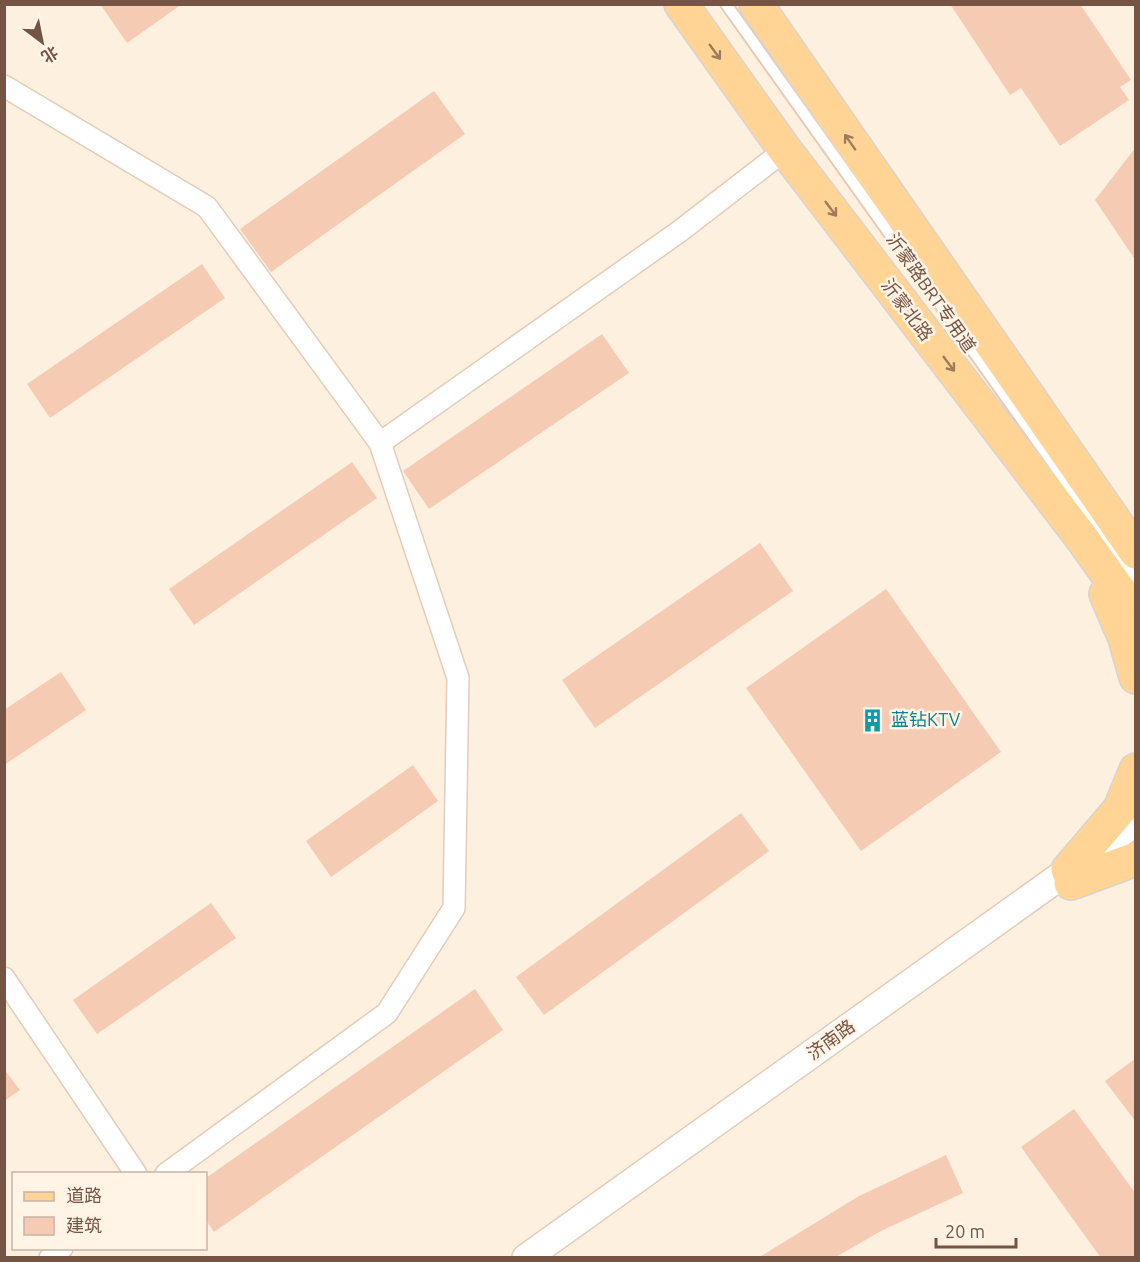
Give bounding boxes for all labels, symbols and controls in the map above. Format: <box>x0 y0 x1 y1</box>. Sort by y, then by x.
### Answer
north arrow <box>12 12 72 72</box>
text: 北 <box>38 43 62 67</box>
one-way arrow <box>709 43 721 59</box>
one-way arrow <box>844 135 856 151</box>
one-way arrow <box>824 201 837 217</box>
street label: 沂蒙路BRT专用道 <box>883 229 980 356</box>
street label: 沂蒙北路 <box>878 275 937 344</box>
one-way arrow <box>942 356 955 372</box>
building icon: 蓝钻KTV <box>860 707 886 733</box>
place label: 蓝钻KTV <box>891 709 961 729</box>
street label: 济南路 <box>803 1015 858 1063</box>
legend <box>12 1172 207 1250</box>
text: 道路 <box>66 1185 102 1205</box>
scale bar <box>936 1211 1016 1249</box>
text: 建筑 <box>66 1215 102 1235</box>
text: 20 m <box>945 1221 985 1241</box>

